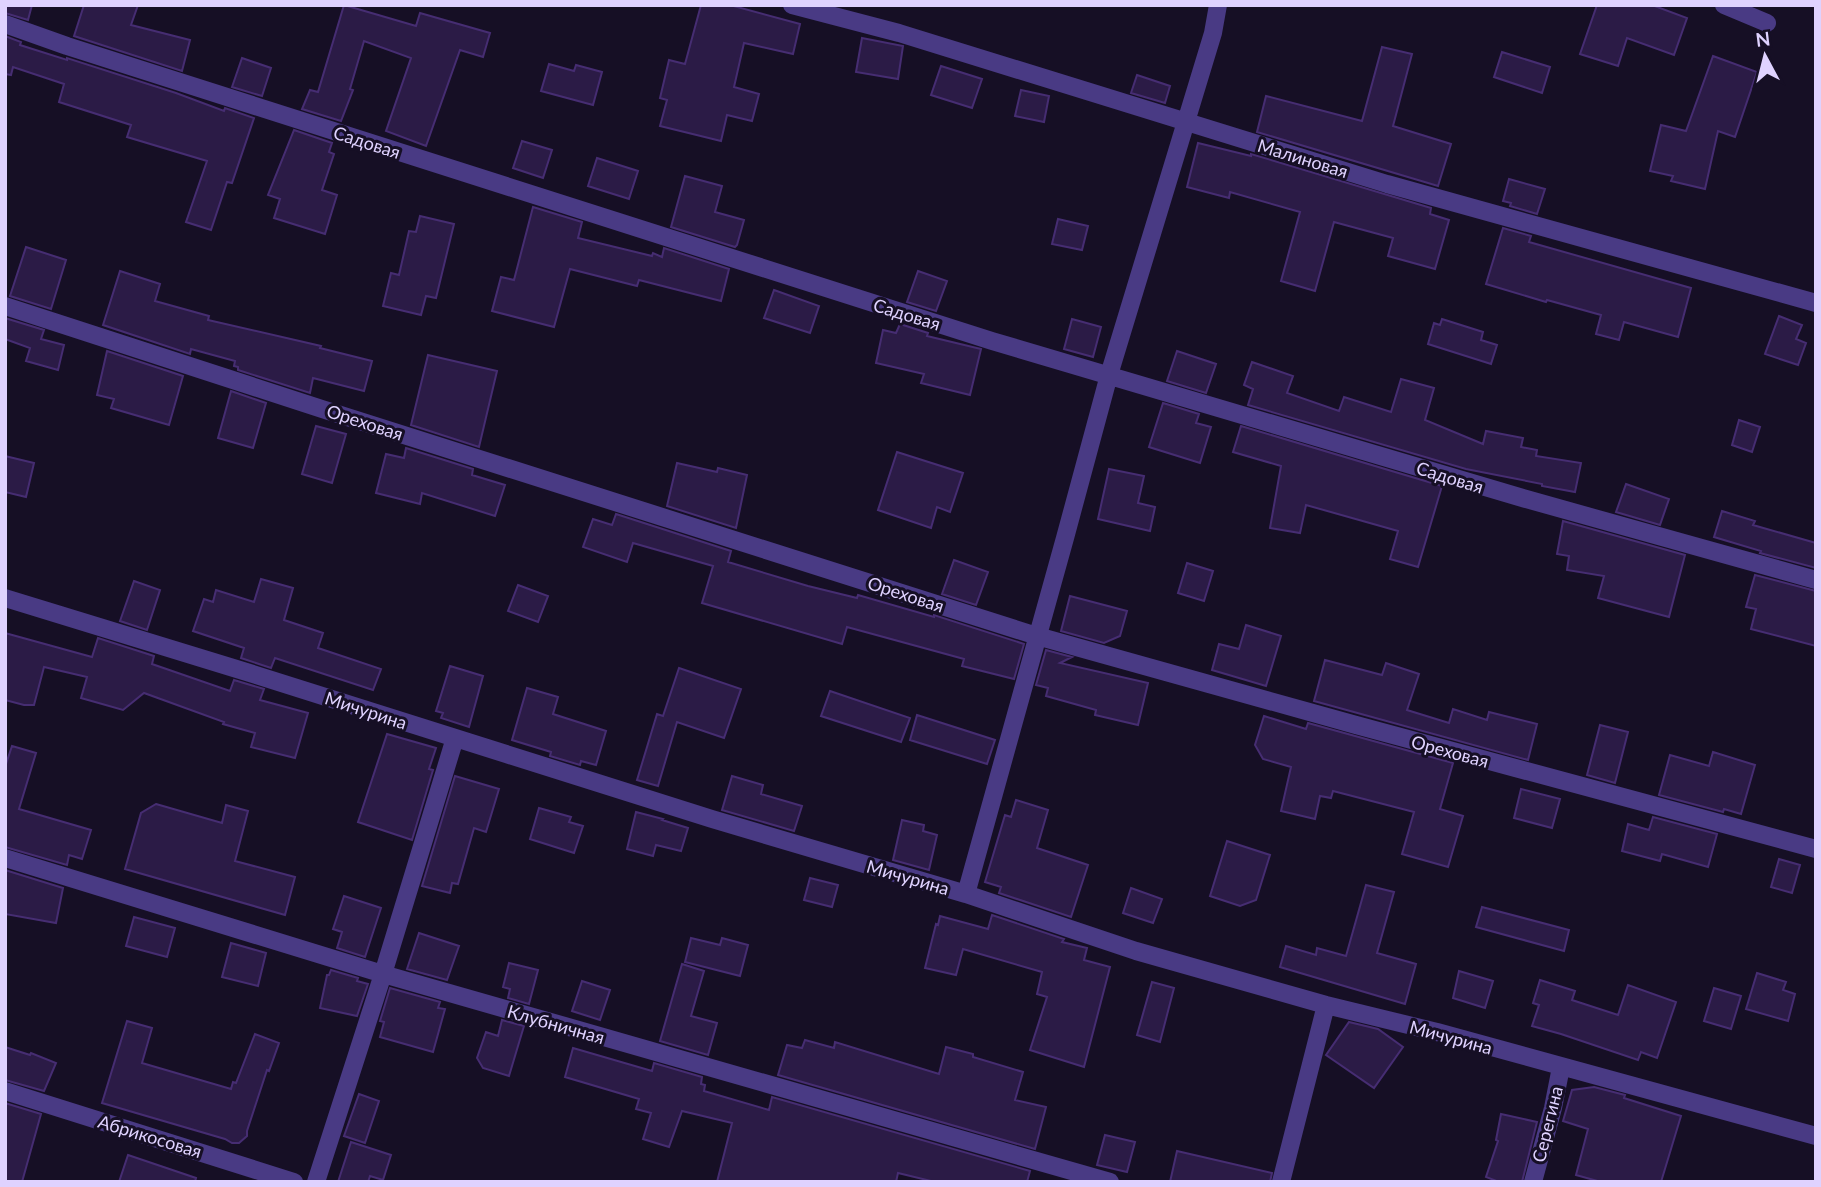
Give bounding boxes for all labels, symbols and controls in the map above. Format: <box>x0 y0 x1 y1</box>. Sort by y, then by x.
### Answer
north arrow <box>1730 21 1800 91</box>
text: N <box>1754 26 1772 51</box>
street label: Садовая <box>331 121 403 163</box>
street label: Малиновая <box>1255 134 1351 182</box>
street label: Садовая <box>871 293 943 335</box>
street label: Ореховая <box>324 399 406 445</box>
street label: Садовая <box>1414 456 1486 498</box>
street label: Ореховая <box>865 571 947 617</box>
street label: Мичурина <box>322 686 410 734</box>
street label: Ореховая <box>1409 730 1491 772</box>
street label: Мичурина <box>864 855 952 899</box>
street label: Клубничная <box>505 1000 607 1048</box>
street label: Мичурина <box>1407 1015 1495 1059</box>
street label: Серегина <box>1527 1084 1567 1164</box>
street label: Абрикосовая <box>95 1110 205 1162</box>

